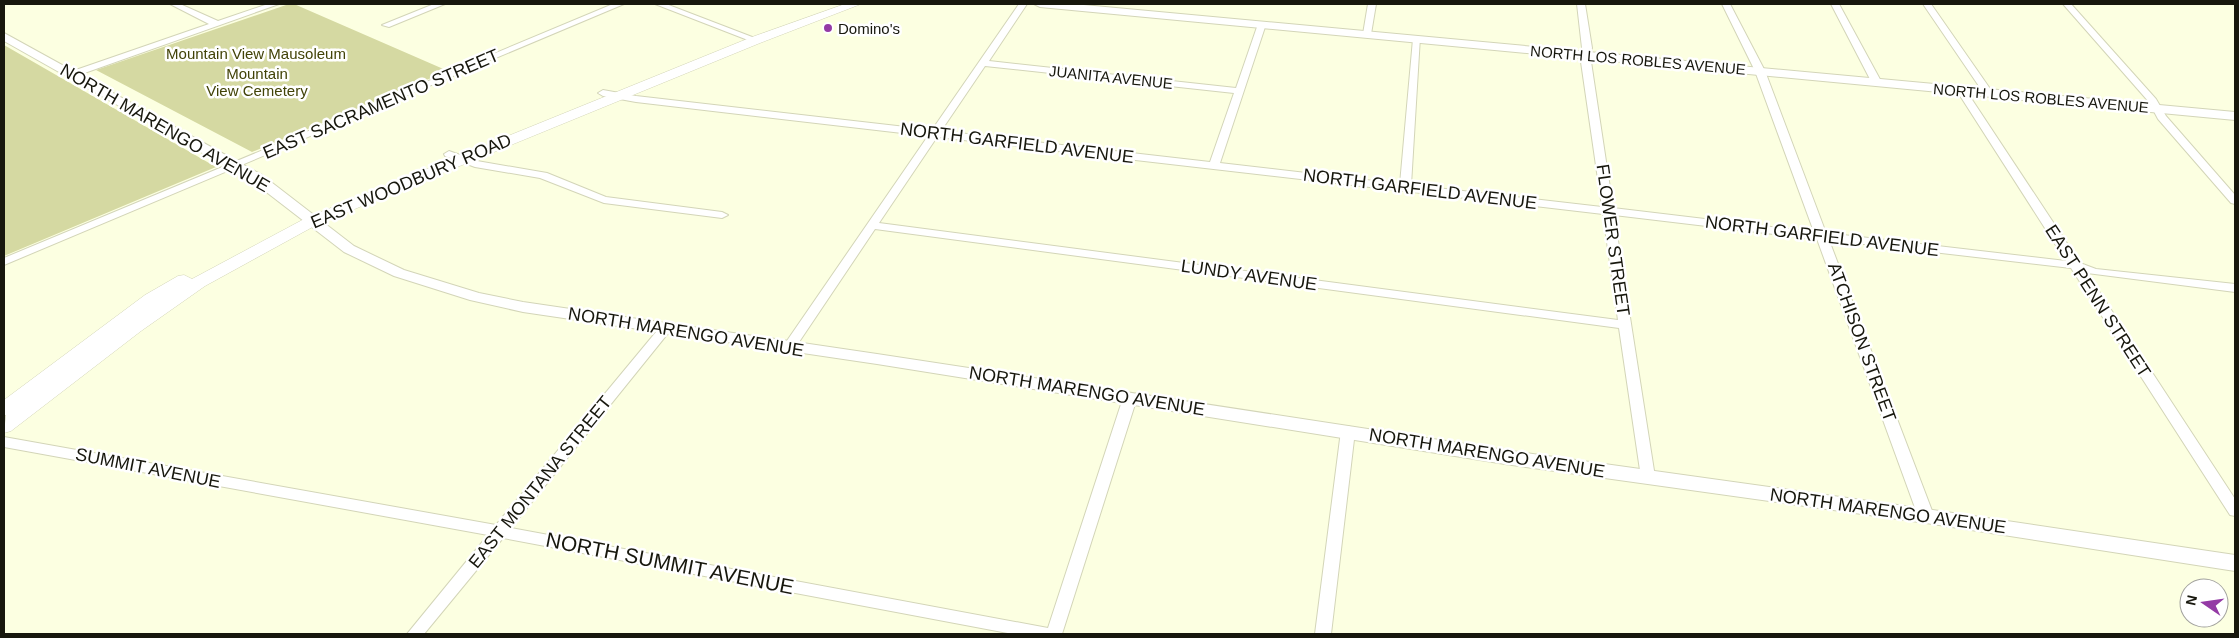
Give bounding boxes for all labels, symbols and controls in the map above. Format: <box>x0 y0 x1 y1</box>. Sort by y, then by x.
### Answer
place label: Domino's <box>838 20 900 37</box>
marker: Domino's <box>822 22 834 34</box>
street label: NORTH LOS ROBLES AVENUE <box>1530 42 1746 78</box>
park label: Mountain View Mausoleum <box>166 45 346 62</box>
street label: EAST SACRAMENTO STREET <box>260 45 502 163</box>
street label: NORTH MARENGO AVENUE <box>57 60 273 196</box>
street label: JUANITA AVENUE <box>1048 62 1174 92</box>
park label: Mountain View Cemetery <box>206 65 308 99</box>
street label: NORTH LOS ROBLES AVENUE <box>1933 80 2149 116</box>
street label: NORTH GARFIELD AVENUE <box>899 119 1135 167</box>
street label: EAST WOODBURY ROAD <box>308 130 514 232</box>
street label: FLOWER STREET <box>1592 163 1634 317</box>
street label: NORTH GARFIELD AVENUE <box>1302 165 1538 213</box>
street label: NORTH GARFIELD AVENUE <box>1704 212 1940 260</box>
street label: EAST PENN STREET <box>2041 221 2155 381</box>
street label: LUNDY AVENUE <box>1180 256 1318 294</box>
street label: ATCHISON STREET <box>1824 260 1900 424</box>
street label: NORTH MARENGO AVENUE <box>567 303 805 361</box>
street label: NORTH MARENGO AVENUE <box>968 362 1206 420</box>
street label: EAST MONTANA STREET <box>464 392 616 572</box>
street label: NORTH MARENGO AVENUE <box>1368 424 1606 482</box>
street label: SUMMIT AVENUE <box>74 444 222 492</box>
street label: NORTH MARENGO AVENUE <box>1769 485 2007 537</box>
street label: NORTH SUMMIT AVENUE <box>544 528 796 598</box>
north arrow <box>2179 578 2229 628</box>
text: N <box>2182 593 2200 607</box>

